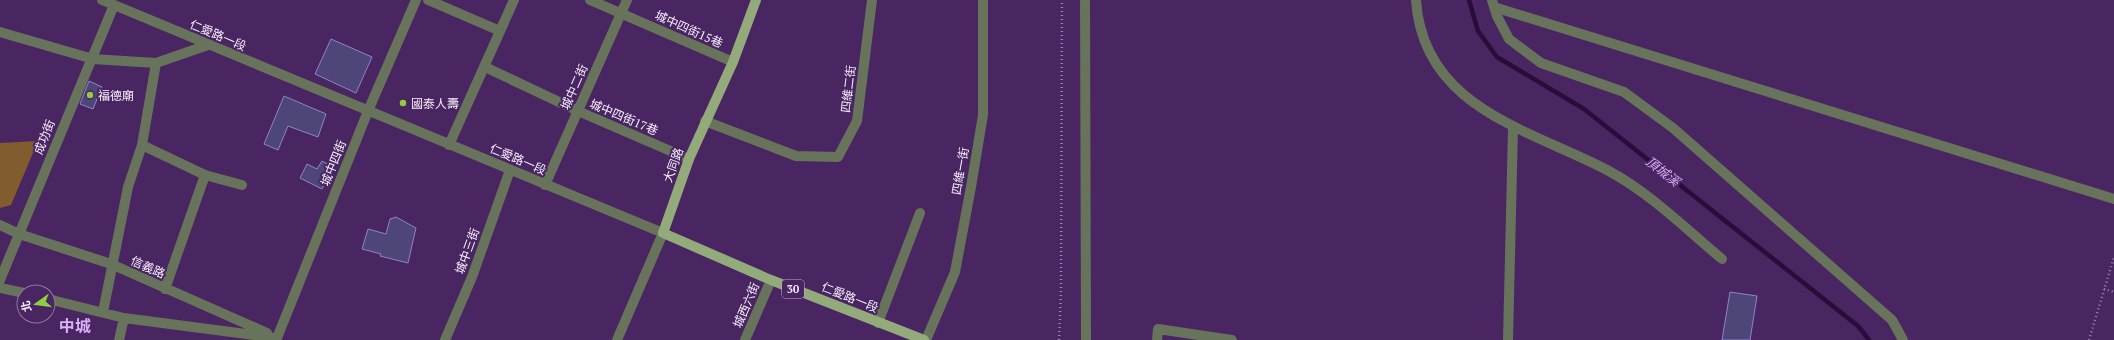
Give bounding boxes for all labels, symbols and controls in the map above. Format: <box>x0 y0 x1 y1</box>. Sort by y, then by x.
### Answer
street label: 城中四街15巷 <box>653 7 725 51</box>
street label: 仁愛路一段 <box>187 16 249 54</box>
street label: 城中二街 <box>557 62 591 112</box>
street label: 四維二街 <box>838 64 858 114</box>
place label: 福德廟 <box>98 88 134 103</box>
marker: 福德廟 <box>85 90 95 100</box>
place label: 國泰人壽 <box>411 96 459 111</box>
street label: 城中四街17巷 <box>588 96 660 138</box>
marker: 國泰人壽 <box>398 98 408 108</box>
street label: 成功街 <box>30 117 58 157</box>
street label: 城中四街 <box>317 138 349 188</box>
street label: 仁愛路一段 <box>487 140 549 178</box>
street label: 大同路 <box>660 146 686 184</box>
street label: 四維一街 <box>948 146 972 196</box>
water label: 頂城溪 <box>1642 152 1685 191</box>
street label: 城中三街 <box>452 226 482 276</box>
street label: 信義路 <box>128 253 168 281</box>
street label: 仁愛路一段 <box>819 279 881 315</box>
street label: 城西六街 <box>730 280 762 330</box>
road number: 30 <box>782 280 804 298</box>
north arrow <box>16 284 56 324</box>
text: 北 <box>18 299 34 313</box>
district label: 中城 <box>59 315 91 337</box>

